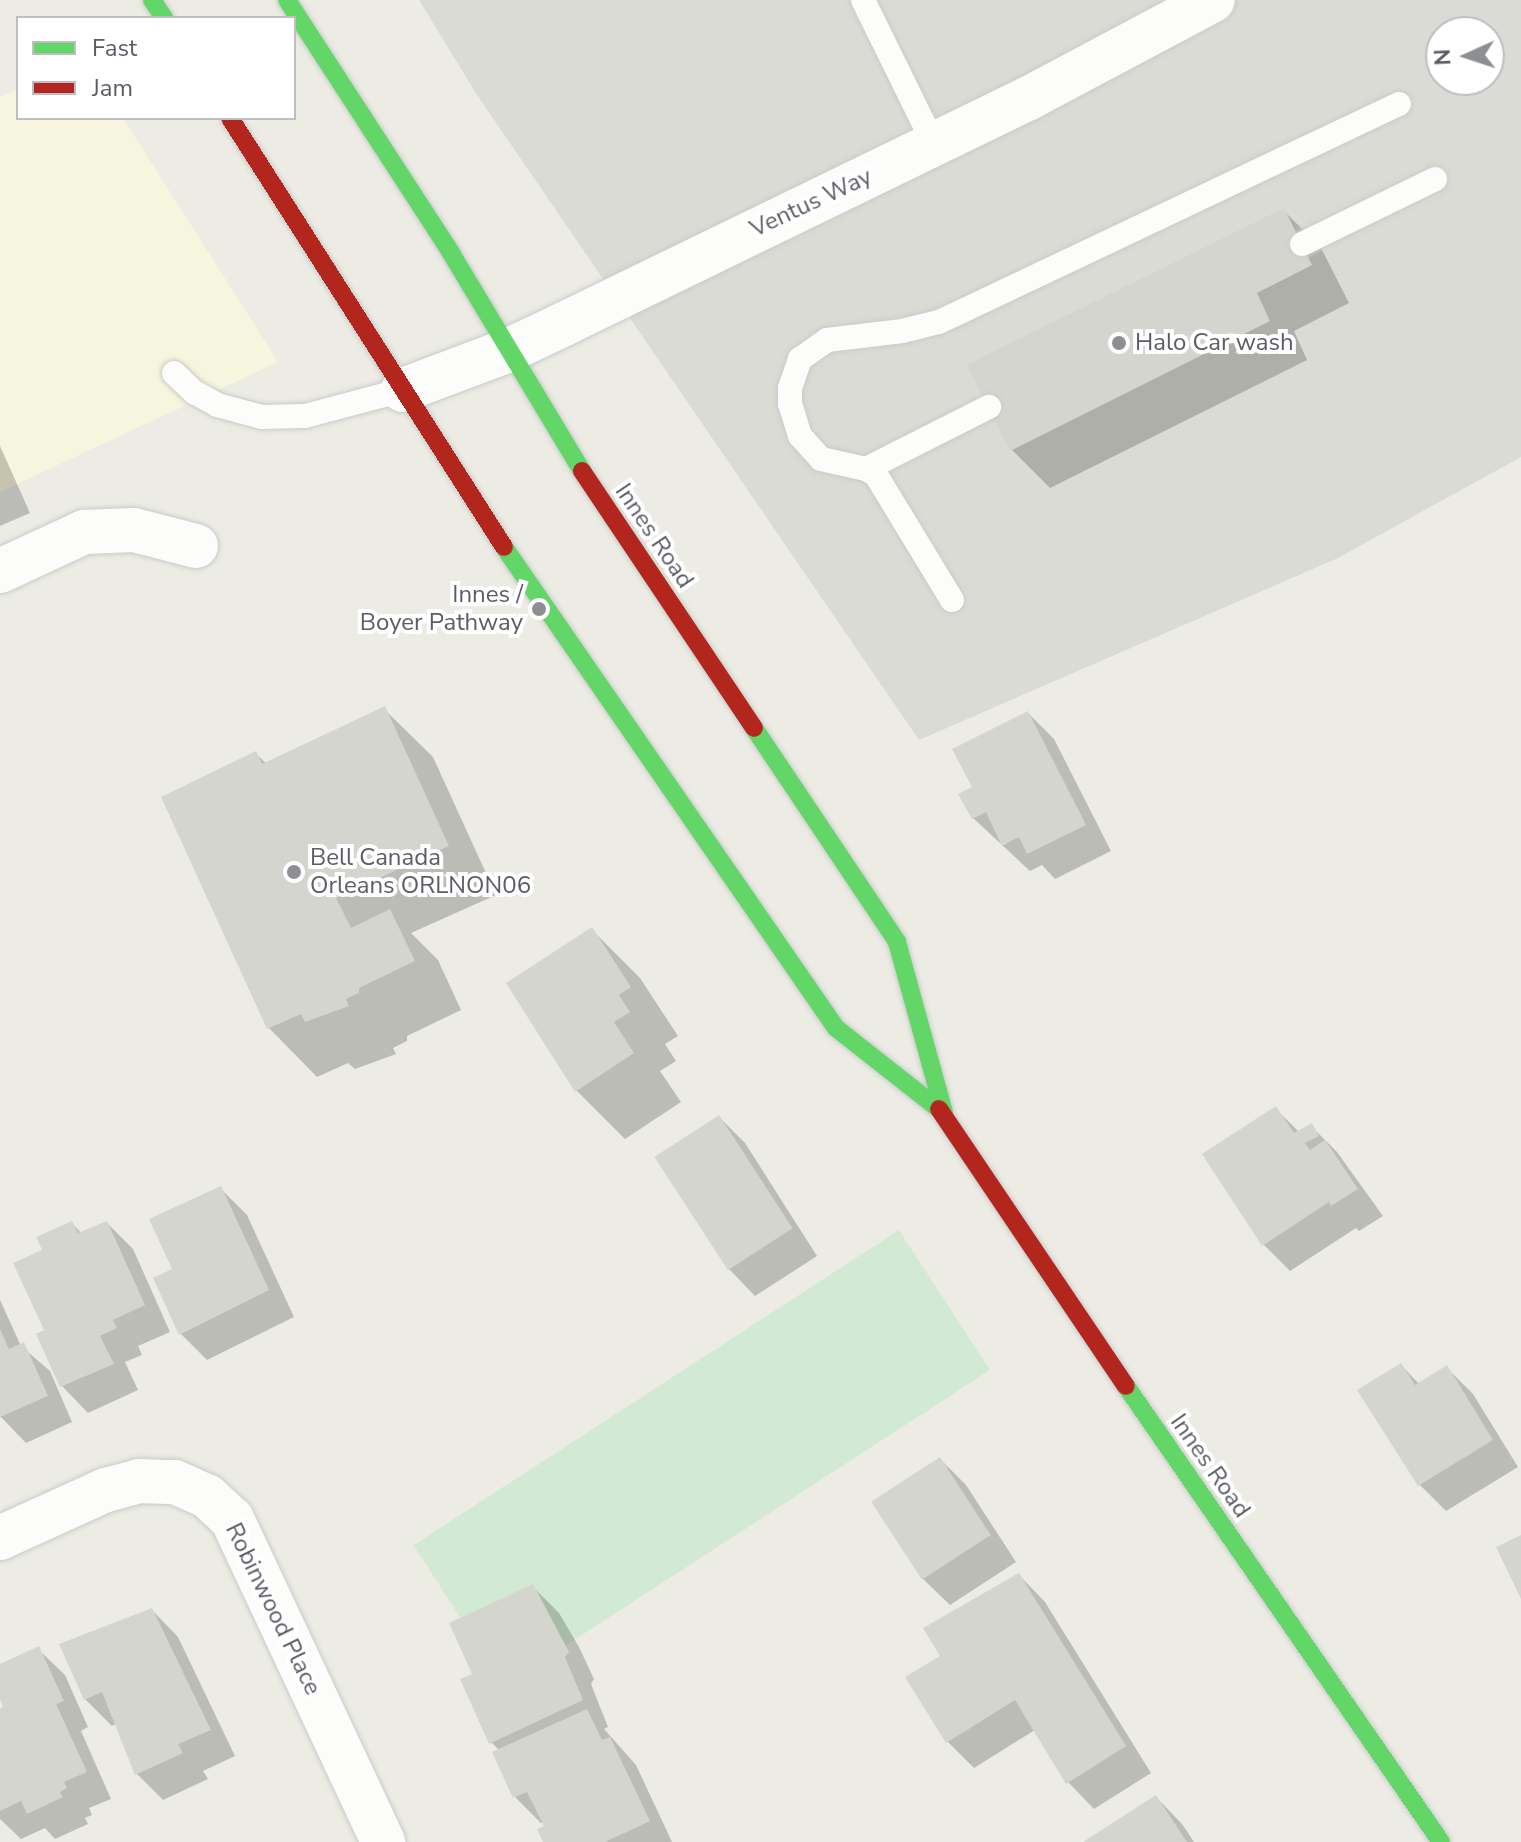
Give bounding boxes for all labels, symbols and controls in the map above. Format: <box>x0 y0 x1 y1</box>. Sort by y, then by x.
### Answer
legend <box>16 16 296 120</box>
north arrow <box>1425 16 1505 96</box>
text: Fast <box>92 32 137 64</box>
text: N <box>1428 48 1458 66</box>
text: Jam <box>92 72 133 104</box>
street label: Ventus Way <box>746 162 876 244</box>
place label: Halo Car wash <box>1135 329 1294 357</box>
marker: Halo Car wash <box>1110 334 1128 352</box>
street label: Innes Road <box>609 478 699 594</box>
place label: Innes / Boyer Pathway <box>360 581 523 637</box>
marker: Innes / Boyer Pathway <box>530 600 548 618</box>
place label: Bell Canada Orleans ORLNON06 <box>310 844 531 900</box>
marker: Bell Canada Orleans ORLNON06 <box>285 863 303 881</box>
street label: Innes Road <box>1164 1409 1256 1523</box>
street label: Robinwood Place <box>219 1518 327 1700</box>

